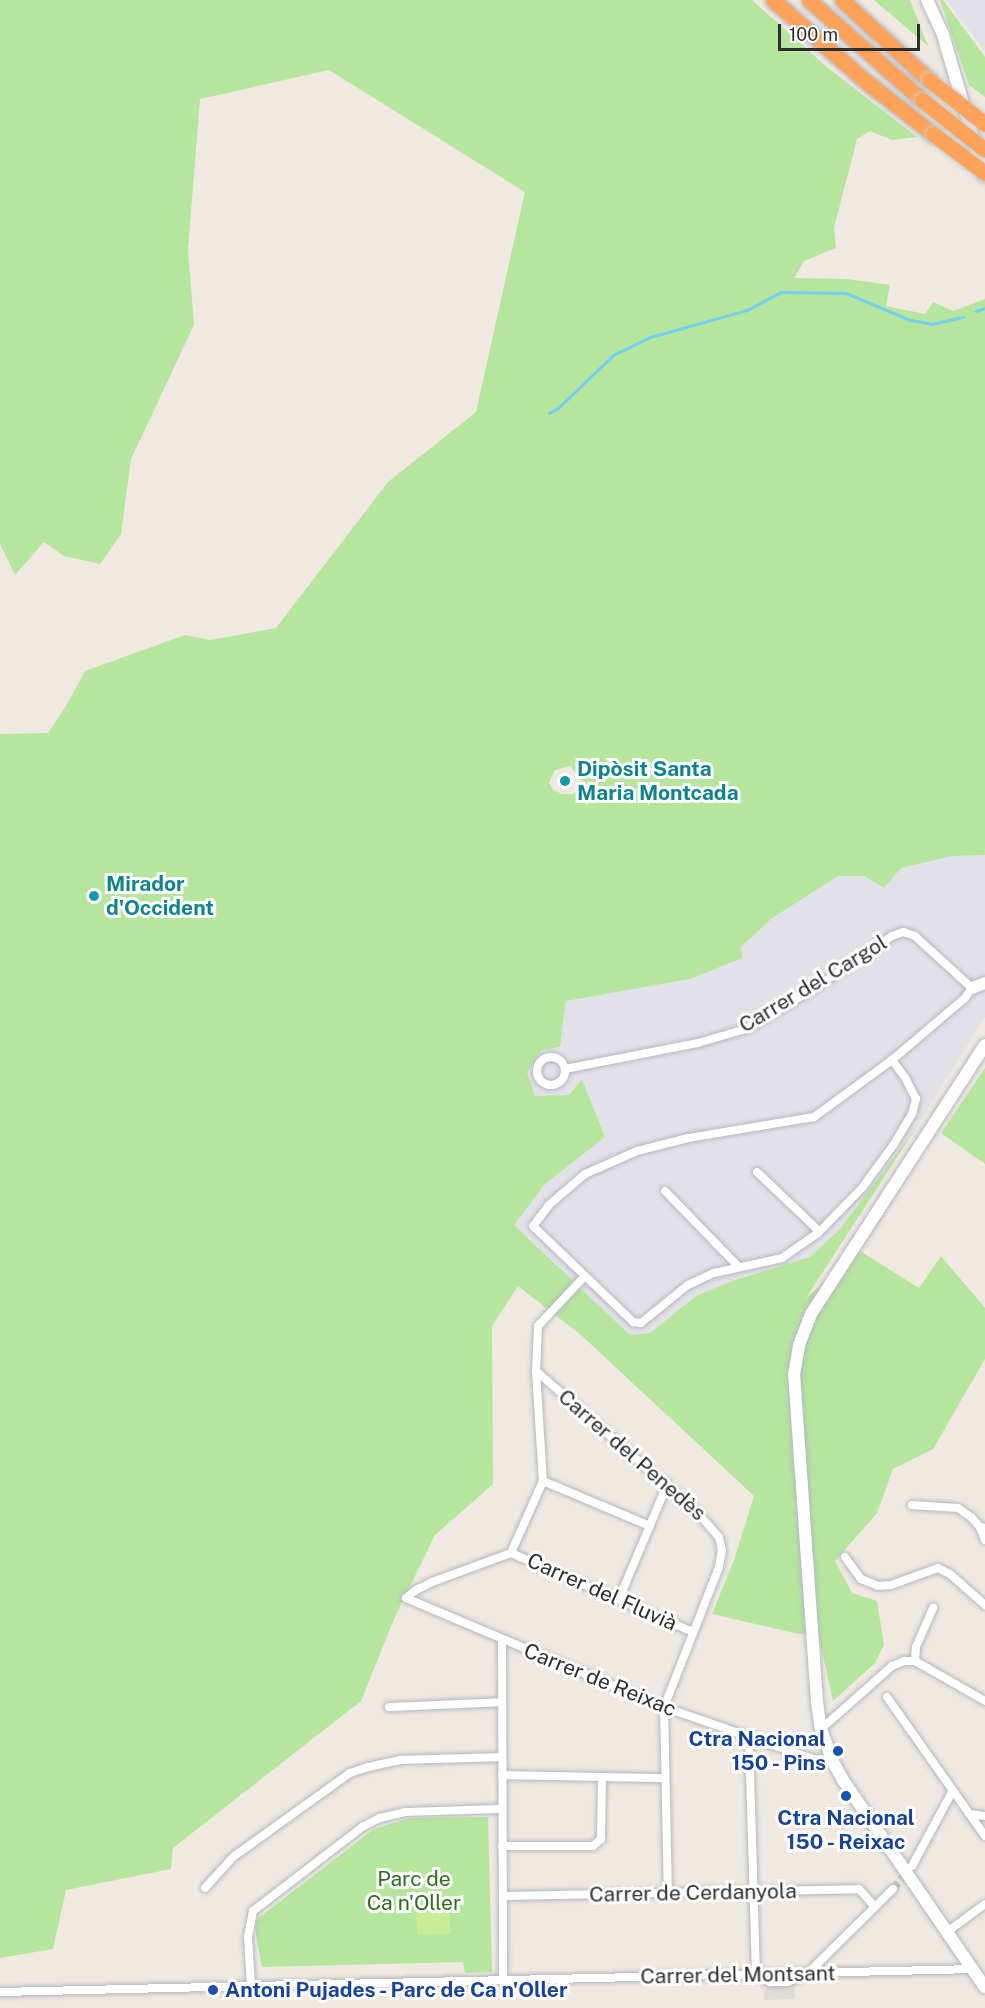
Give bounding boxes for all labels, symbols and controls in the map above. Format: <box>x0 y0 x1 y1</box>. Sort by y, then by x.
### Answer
scale bar <box>781 12 924 50</box>
text: 100 m <box>789 24 838 45</box>
place label: Dipòsit Santa Maria Montcada <box>577 756 739 806</box>
marker: Dipòsit Santa Maria Montcada <box>558 774 572 788</box>
place label: Mirador d'Occident <box>106 871 214 921</box>
marker: Mirador d'Occident <box>87 889 101 903</box>
street label: Carrer del Cargol <box>734 930 892 1038</box>
street label: Carrer del Penedès <box>553 1384 711 1526</box>
street label: Carrer del Fluvià <box>523 1548 681 1636</box>
street label: Carrer de Reixac <box>520 1638 680 1722</box>
place label: Ctra Nacional 150 - Pins <box>689 1726 826 1776</box>
marker: Ctra Nacional 150 - Pins <box>831 1744 845 1758</box>
marker: Ctra Nacional 150 - Reixac <box>839 1789 853 1803</box>
place label: Ctra Nacional 150 - Reixac <box>777 1805 915 1855</box>
park label: Parc de Ca n'Oller <box>367 1866 461 1916</box>
street label: Carrer de Cerdanyola <box>589 1879 797 1907</box>
street label: Carrer del Montsant <box>640 1961 836 1989</box>
place label: Antoni Pujades - Parc de Ca n'Oller <box>225 1977 571 2003</box>
marker: Antoni Pujades - Parc de Ca n'Oller <box>206 1983 220 1997</box>

